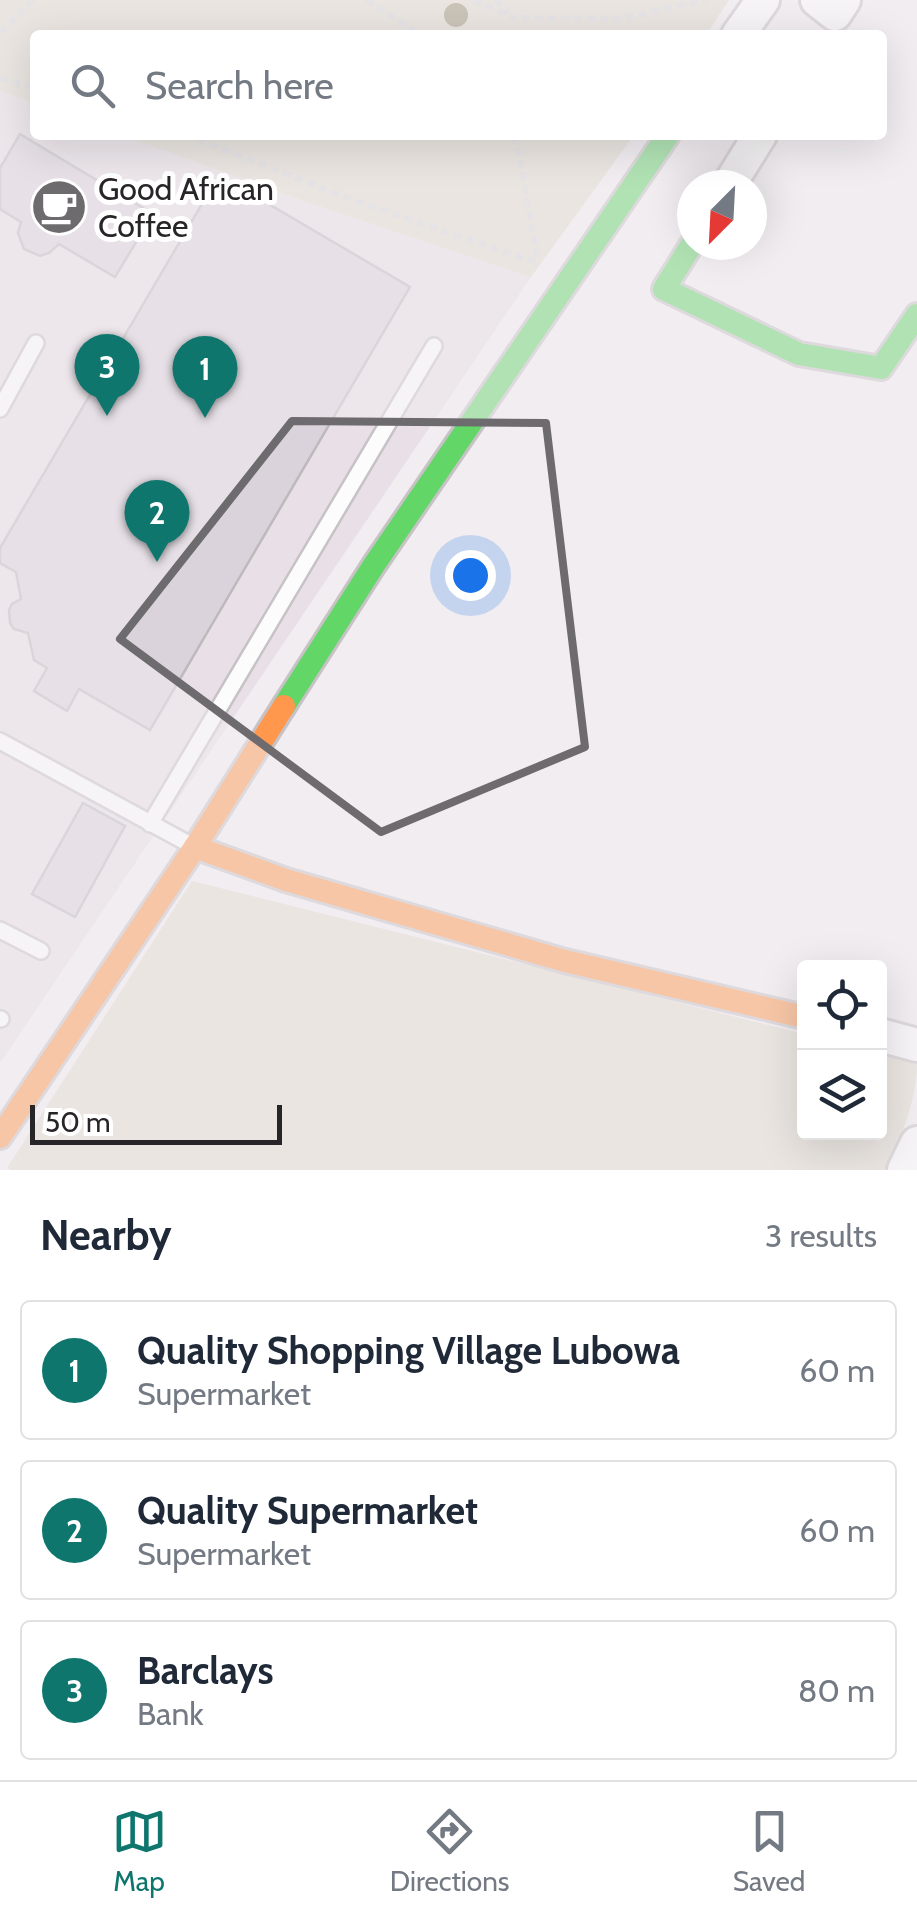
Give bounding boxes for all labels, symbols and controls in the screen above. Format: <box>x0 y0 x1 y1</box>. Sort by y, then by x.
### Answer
search box <box>30 30 887 140</box>
icon: search <box>65 58 120 113</box>
text: Search here <box>145 62 334 109</box>
place label: Good African Coffee <box>98 169 274 245</box>
north arrow <box>677 170 767 260</box>
cafe icon: Good African Coffee <box>29 177 89 237</box>
pin: 3 <box>74 334 140 416</box>
pin: 1 <box>172 336 238 418</box>
pin: 2 <box>124 480 190 562</box>
your location <box>445 550 496 601</box>
map controls <box>797 960 887 1140</box>
button: locate <box>797 960 887 1050</box>
button: layers <box>797 1050 887 1140</box>
scale bar <box>30 1100 282 1144</box>
text: 50 m <box>45 1105 111 1139</box>
text: Nearby <box>40 1209 172 1261</box>
text: 3 results <box>765 1216 877 1255</box>
text: Quality Shopping Village Lubowa <box>137 1327 680 1374</box>
text: 1 <box>69 1351 80 1390</box>
text: 60 m <box>799 1351 875 1390</box>
text: Supermarket <box>137 1374 311 1413</box>
text: Quality Supermarket <box>137 1487 478 1534</box>
text: 2 <box>66 1511 83 1550</box>
text: 60 m <box>799 1511 875 1550</box>
text: Supermarket <box>137 1534 311 1573</box>
text: Barclays <box>137 1647 274 1694</box>
text: 3 <box>66 1671 83 1710</box>
text: 80 m <box>798 1671 875 1710</box>
text: Bank <box>137 1694 204 1733</box>
tab: Map <box>112 1804 167 1898</box>
tab: Directions <box>390 1804 509 1898</box>
tab: Saved <box>733 1804 805 1898</box>

